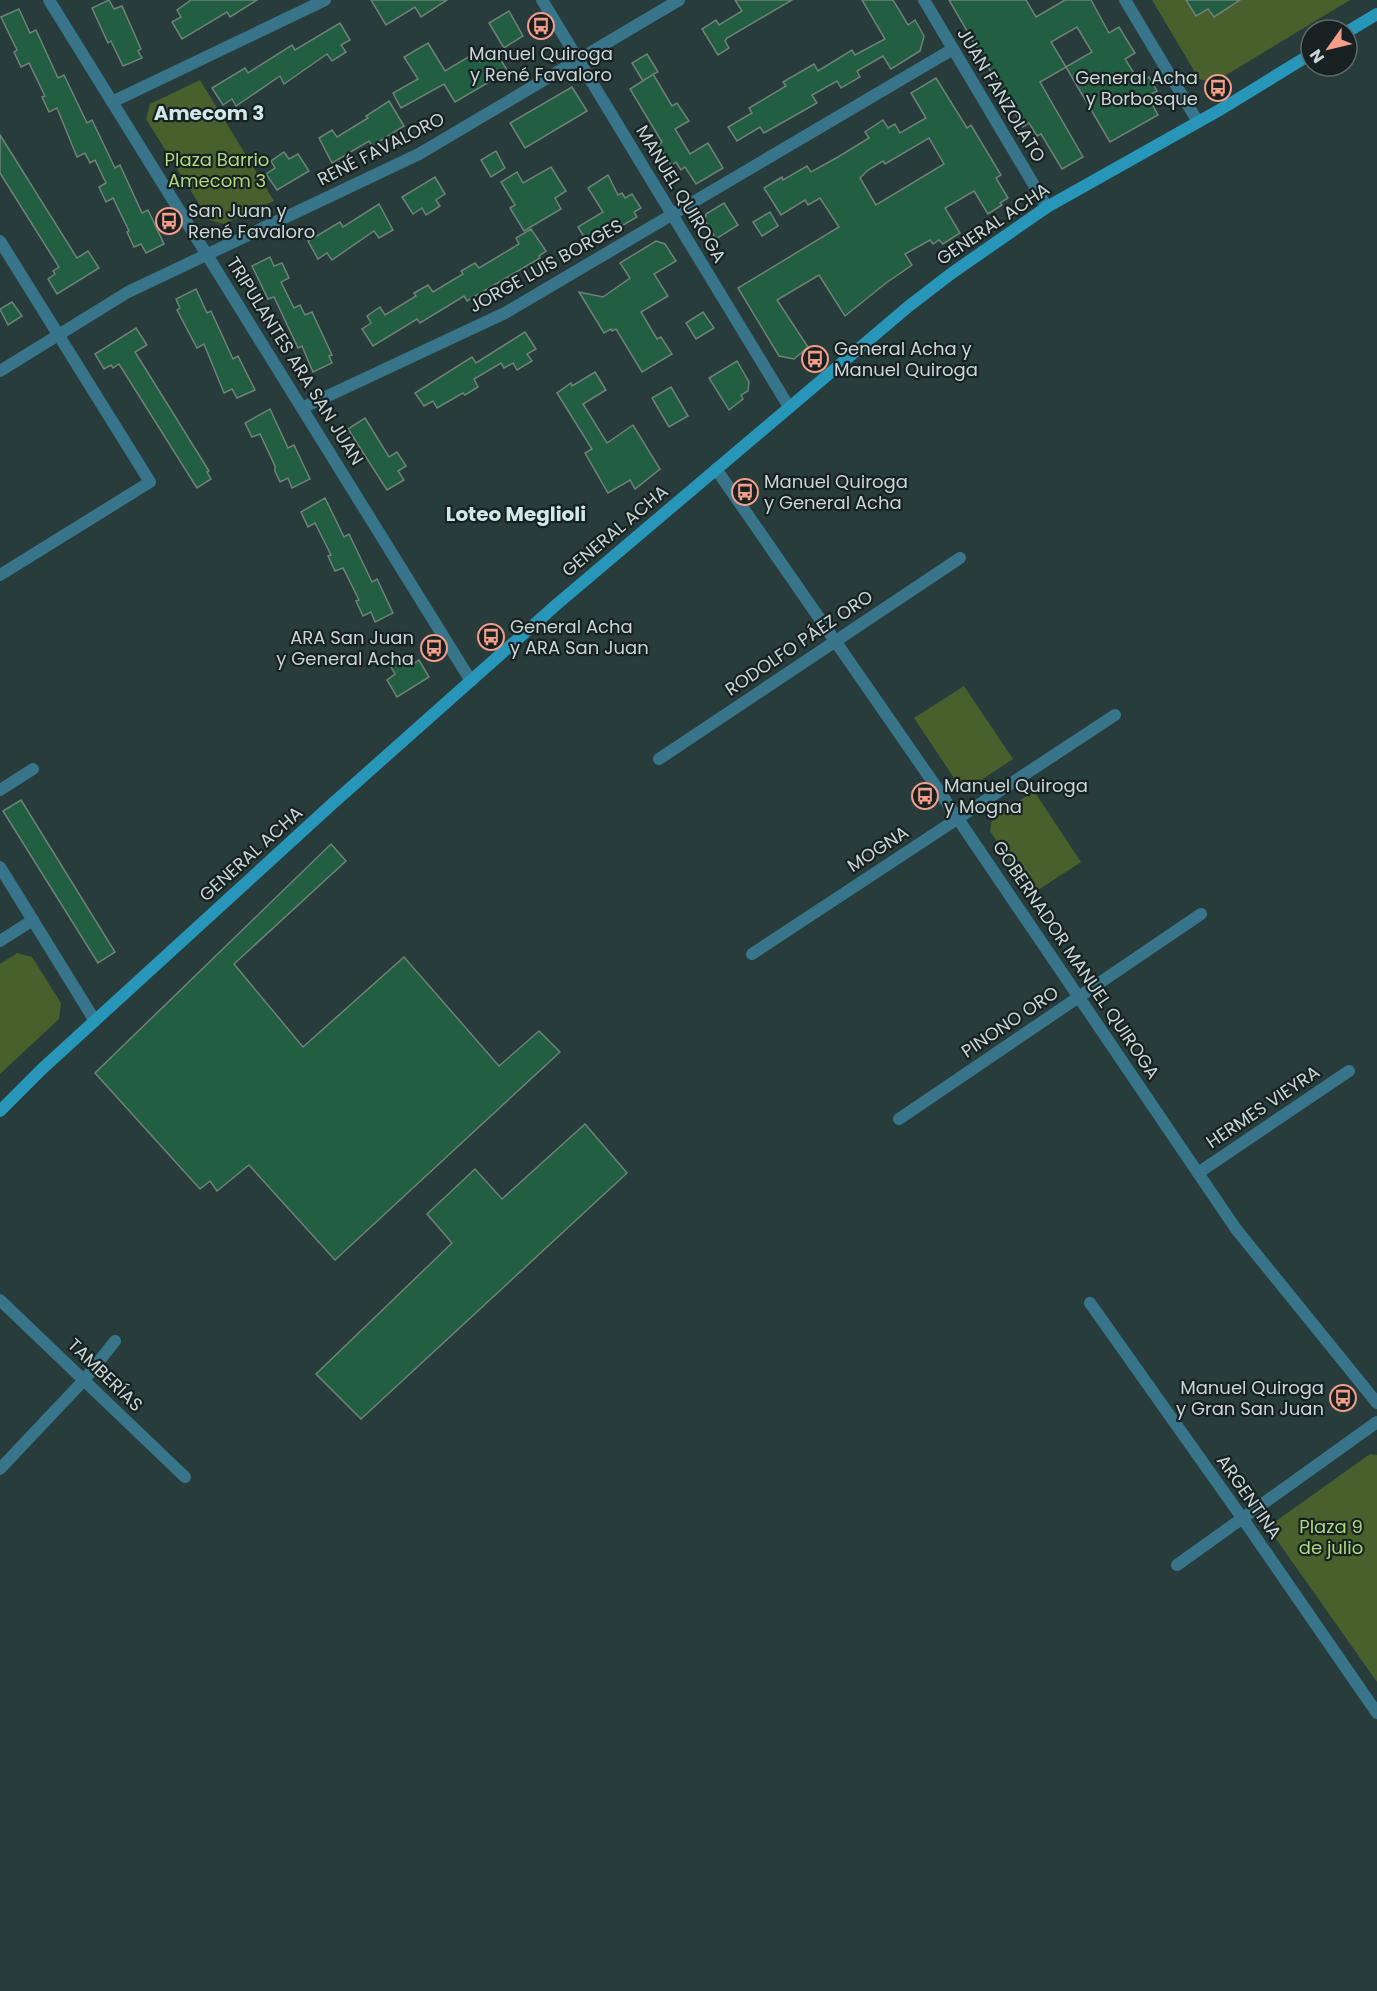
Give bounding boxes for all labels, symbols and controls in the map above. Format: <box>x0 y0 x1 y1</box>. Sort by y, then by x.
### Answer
bus stop icon: Manuel Quiroga y René Favaloro <box>526 11 556 41</box>
north arrow <box>1299 18 1359 78</box>
street label: JUAN FANZOLATO <box>951 23 1051 167</box>
place label: Manuel Quiroga y René Favaloro <box>469 41 613 87</box>
text: N <box>1304 45 1330 68</box>
place label: General Acha y Borbosque <box>1075 65 1198 111</box>
bus stop icon: General Acha y Borbosque <box>1203 73 1233 103</box>
district label: Amecom 3 <box>154 99 264 127</box>
street label: RENÉ FAVALORO <box>313 106 449 191</box>
street label: MANUEL QUIROGA <box>630 120 732 267</box>
park label: Plaza Barrio Amecom 3 <box>165 147 269 193</box>
street label: GENERAL ACHA <box>931 176 1054 271</box>
place label: San Juan y René Favaloro <box>188 198 315 244</box>
bus stop icon: San Juan y René Favaloro <box>154 206 184 236</box>
street label: JORGE LUIS BORGES <box>464 213 627 318</box>
street label: TRIPULANTES ARA SAN JUAN <box>221 252 370 470</box>
place label: General Acha y Manuel Quiroga <box>834 336 978 382</box>
bus stop icon: General Acha y Manuel Quiroga <box>800 344 830 374</box>
place label: Manuel Quiroga y General Acha <box>764 469 908 515</box>
bus stop icon: Manuel Quiroga y General Acha <box>730 477 760 507</box>
street label: GENERAL ACHA <box>556 479 673 582</box>
district label: Loteo Meglioli <box>446 500 586 528</box>
street label: RODOLFO PÁEZ ORO <box>720 584 878 701</box>
place label: General Acha y ARA San Juan <box>510 614 649 660</box>
bus stop icon: General Acha y ARA San Juan <box>476 622 506 652</box>
place label: ARA San Juan y General Acha <box>276 625 414 671</box>
bus stop icon: ARA San Juan y General Acha <box>419 633 449 663</box>
place label: Manuel Quiroga y Mogna <box>944 773 1088 819</box>
bus stop icon: Manuel Quiroga y Mogna <box>910 781 940 811</box>
street label: GENERAL ACHA <box>193 800 308 907</box>
street label: MOGNA <box>842 819 913 878</box>
street label: GOBERNADOR MANUEL QUIROGA <box>987 835 1166 1084</box>
street label: PINONO ORO <box>956 980 1063 1063</box>
street label: HERMES VIEYRA <box>1201 1059 1324 1154</box>
street label: TAMBERÍAS <box>62 1332 148 1417</box>
place label: Manuel Quiroga y Gran San Juan <box>1176 1375 1324 1421</box>
bus stop icon: Manuel Quiroga y Gran San Juan <box>1328 1383 1358 1413</box>
street label: ARGENTINA <box>1211 1449 1288 1544</box>
park label: Plaza 9 de julio <box>1299 1514 1363 1560</box>

